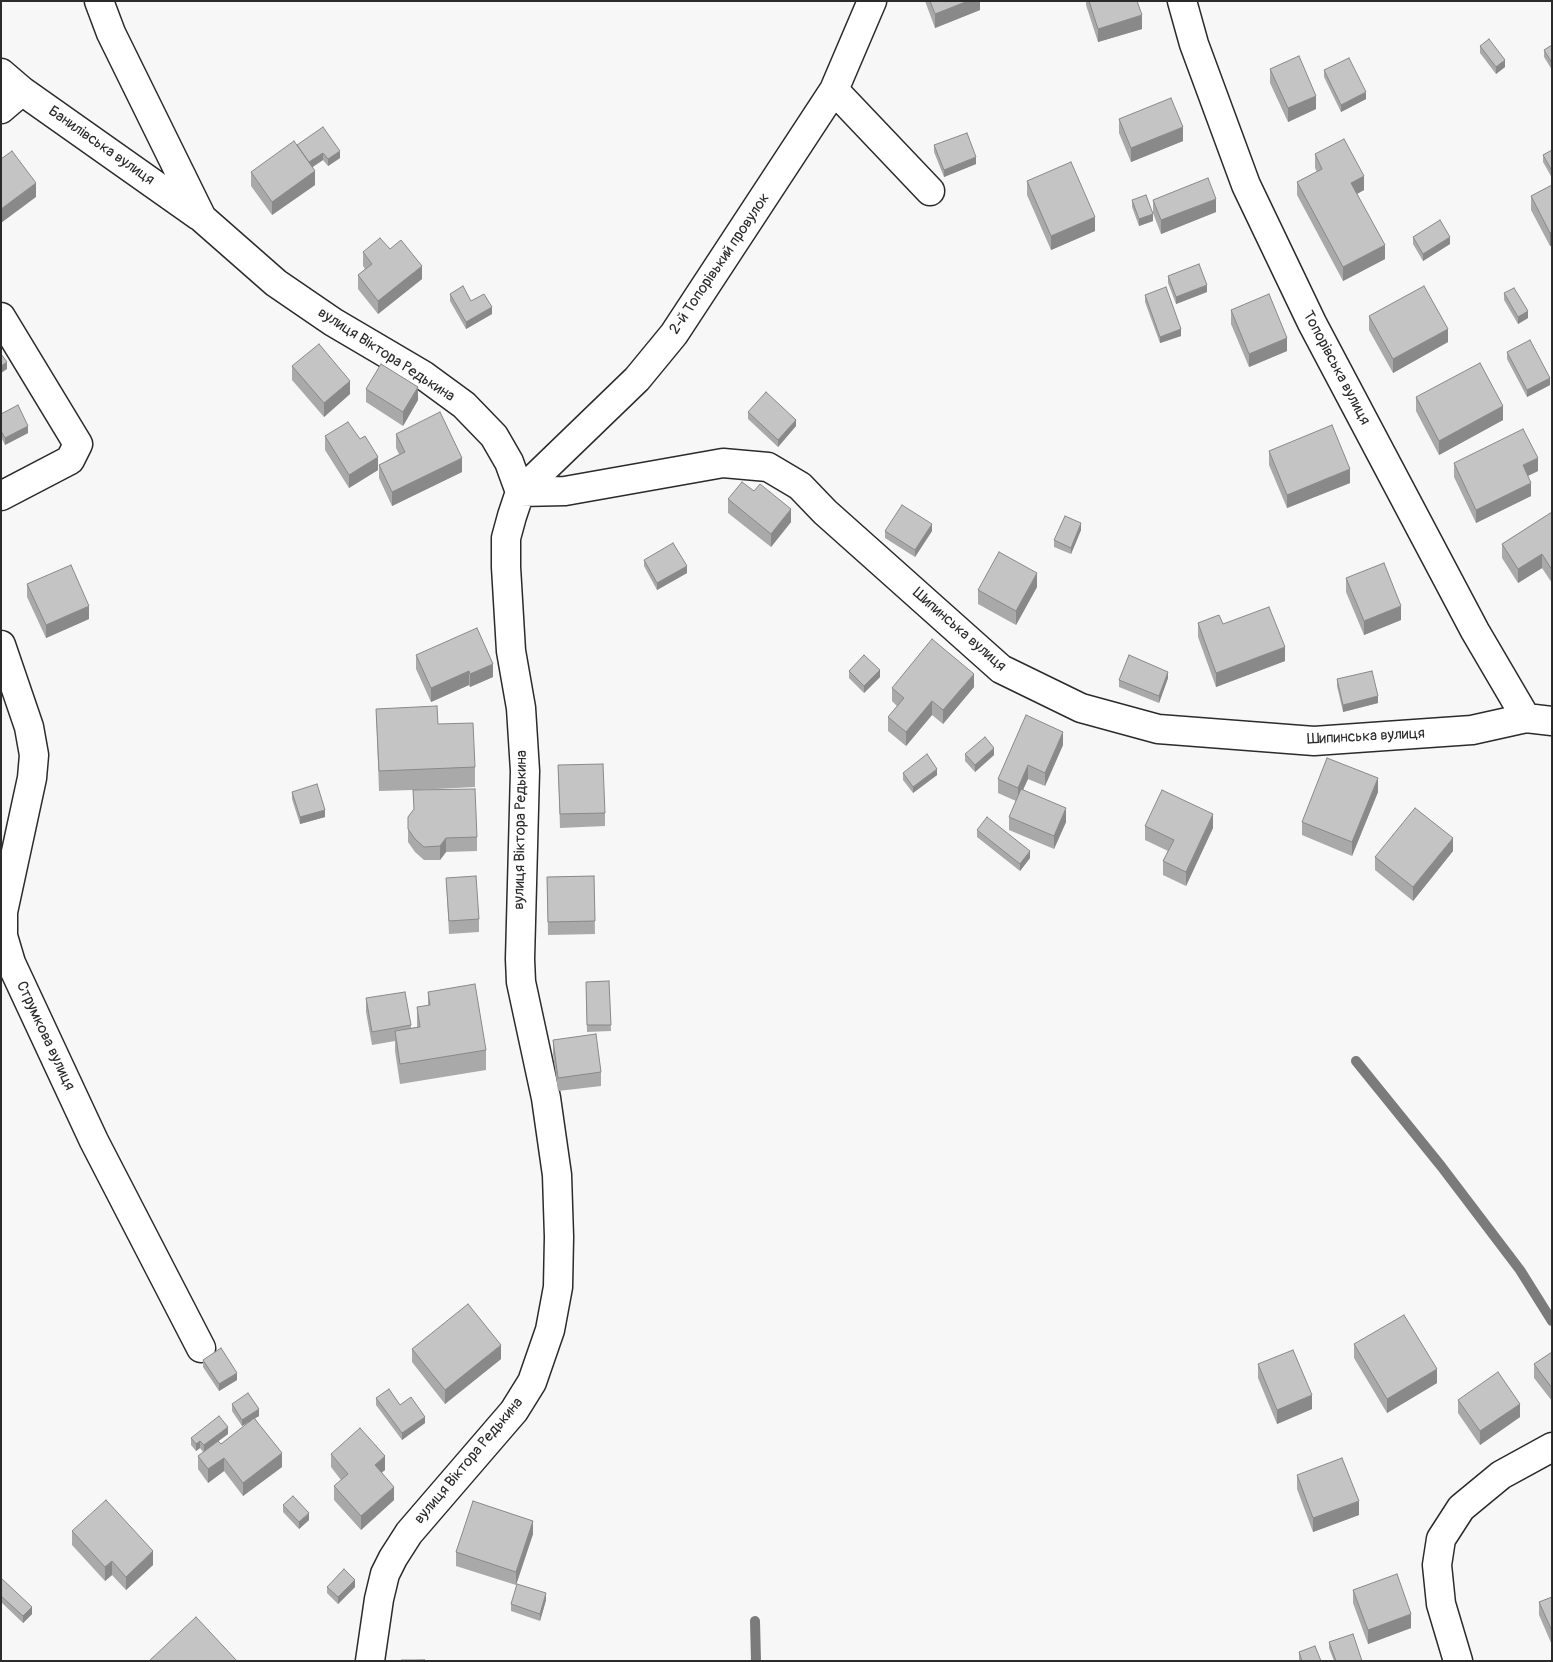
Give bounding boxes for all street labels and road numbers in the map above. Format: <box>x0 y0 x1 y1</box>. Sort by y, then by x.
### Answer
street label: Банилівська вулиця <box>44 103 158 189</box>
street label: 2-й Топорівький провулок <box>666 190 774 338</box>
street label: вулиця Віктора Редькина <box>314 304 458 406</box>
street label: Топорівська вулиця <box>1298 308 1374 428</box>
street label: Шипинська вулиця <box>909 584 1009 676</box>
street label: Шипинська вулиця <box>1307 725 1425 749</box>
street label: вулиця Віктора Редькина <box>511 750 531 910</box>
street label: Струмкова вулиця <box>12 979 78 1093</box>
street label: вулиця Віктора Редькина <box>411 1394 527 1528</box>

